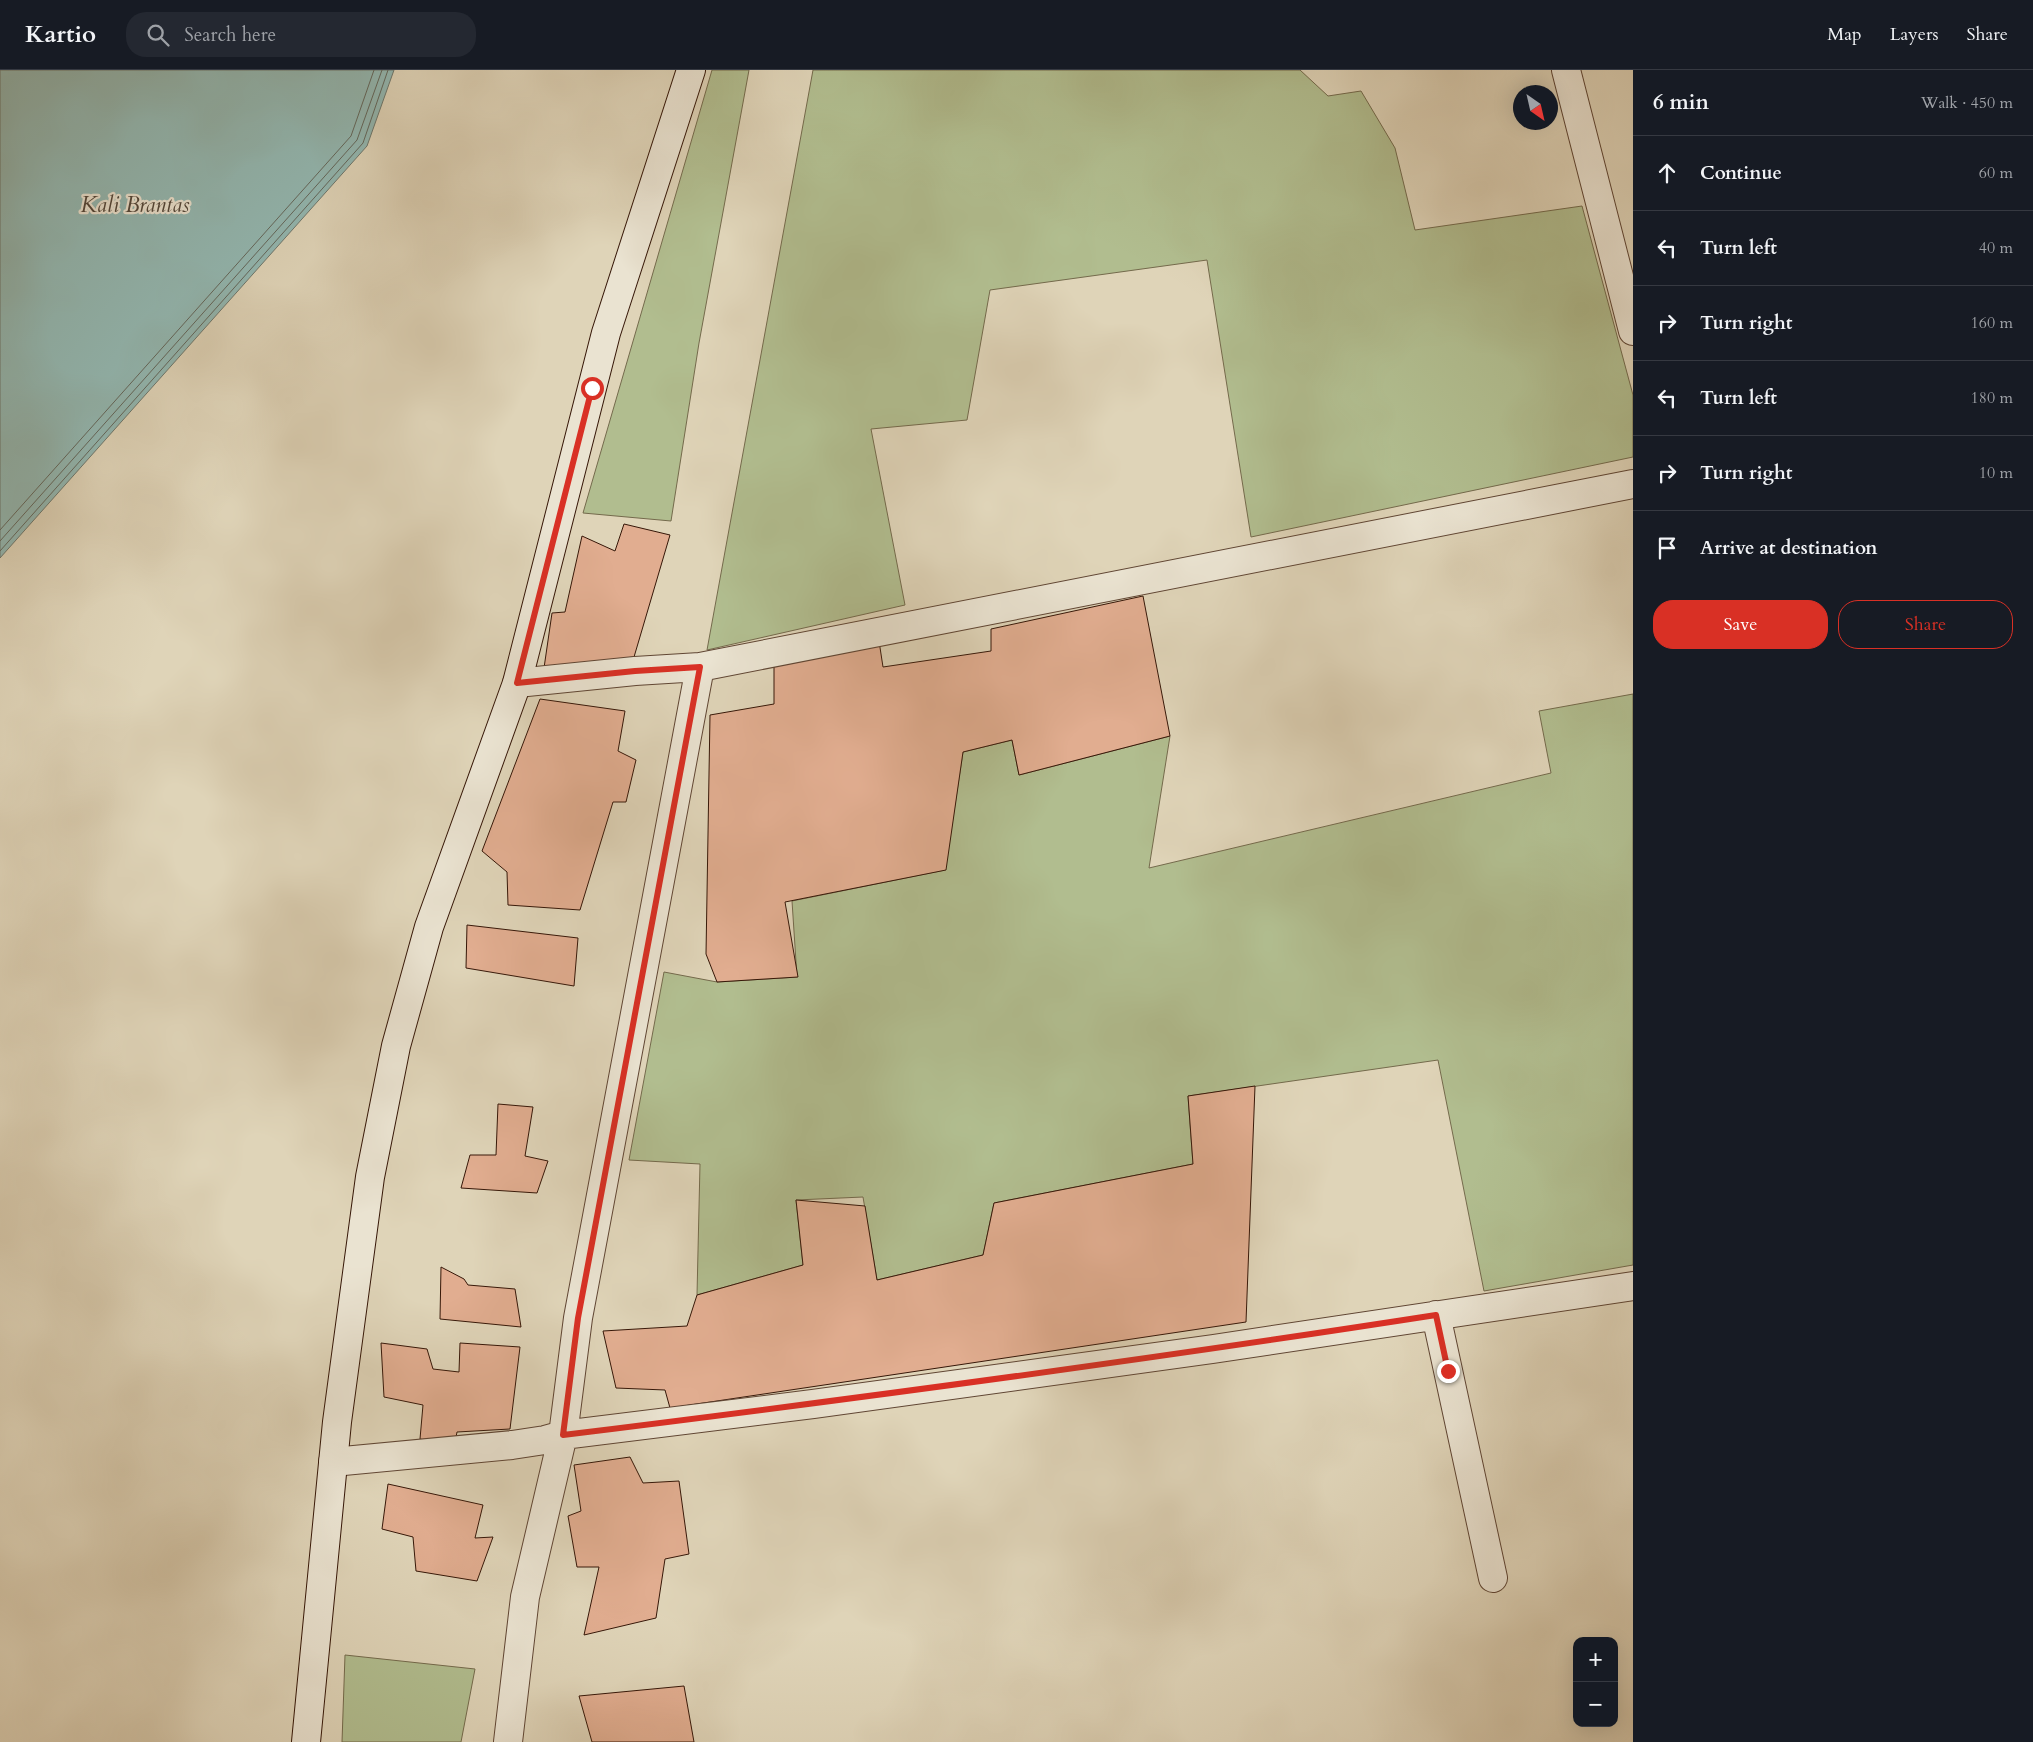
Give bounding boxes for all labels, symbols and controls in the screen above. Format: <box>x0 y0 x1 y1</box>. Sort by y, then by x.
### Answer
search box <box>126 12 476 57</box>
text: Kartio <box>25 18 96 51</box>
icon: search <box>144 21 172 49</box>
text: Search here <box>184 22 276 48</box>
text: Map <box>1827 22 1862 47</box>
text: Layers <box>1890 22 1939 47</box>
text: Share <box>1967 22 2008 47</box>
north arrow <box>1513 85 1558 130</box>
text: 6 min <box>1653 88 1709 117</box>
text: Walk · 450 m <box>1921 92 2013 114</box>
icon: ahead <box>1653 159 1681 187</box>
text: Continue <box>1700 160 1782 186</box>
text: 60 m <box>1979 162 2013 184</box>
water label: Kali Brantas <box>80 190 190 220</box>
icon: left <box>1653 234 1681 262</box>
text: Turn left <box>1700 235 1777 261</box>
text: 40 m <box>1979 237 2013 259</box>
icon: right <box>1653 309 1681 337</box>
text: Turn right <box>1700 310 1792 336</box>
text: 160 m <box>1971 312 2013 334</box>
route start <box>581 377 604 400</box>
icon: left <box>1653 384 1681 412</box>
text: Turn left <box>1700 385 1777 411</box>
text: 180 m <box>1971 387 2013 409</box>
icon: right <box>1653 459 1681 487</box>
text: Turn right <box>1700 460 1792 486</box>
text: 10 m <box>1979 462 2013 484</box>
icon: arrive <box>1653 534 1681 562</box>
text: Arrive at destination <box>1700 535 1877 561</box>
button: Save <box>1653 600 1828 649</box>
button: Share <box>1838 600 2013 649</box>
route end <box>1437 1360 1460 1383</box>
map controls <box>1573 1637 1618 1727</box>
button: + <box>1573 1637 1618 1682</box>
button: − <box>1573 1682 1618 1727</box>

